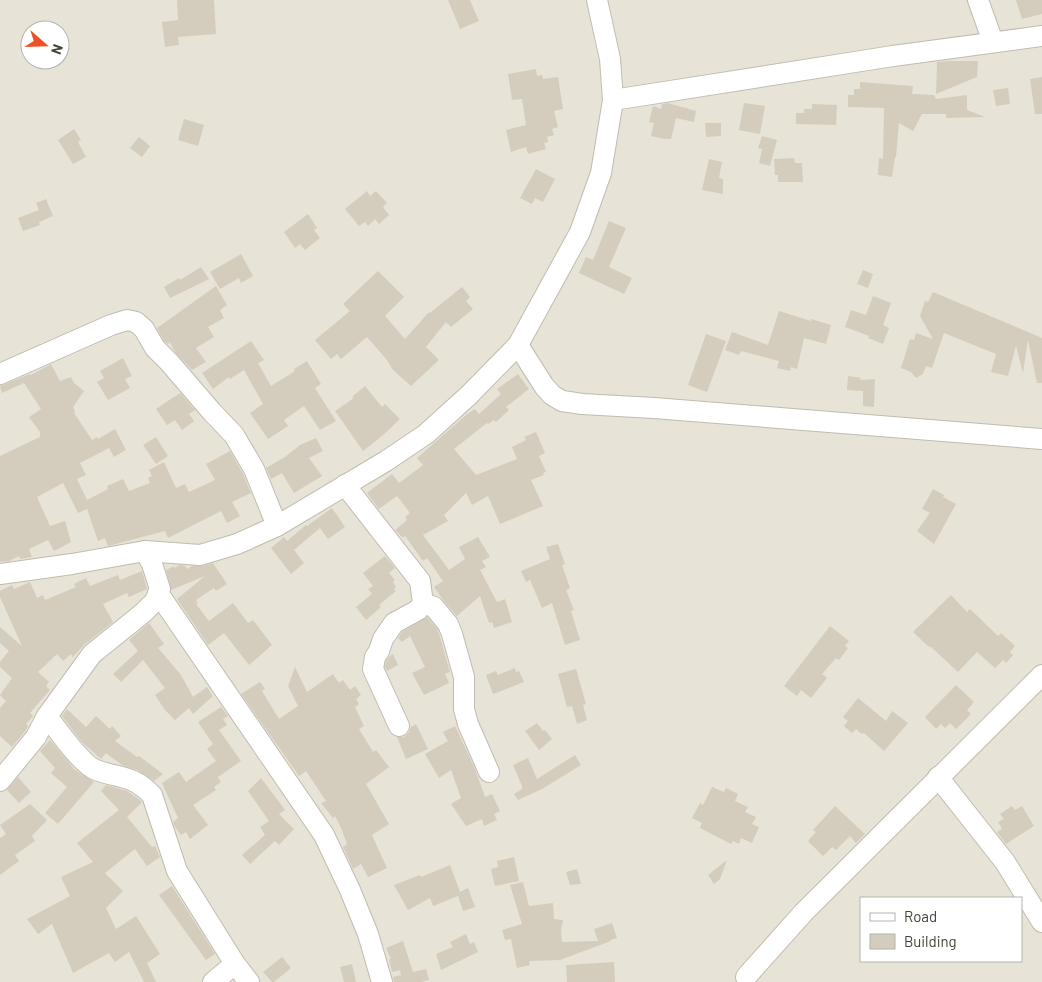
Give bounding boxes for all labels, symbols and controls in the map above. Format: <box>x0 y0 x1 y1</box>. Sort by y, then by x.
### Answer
north arrow <box>20 20 70 70</box>
text: N <box>48 42 67 57</box>
legend <box>860 897 1022 962</box>
text: Road <box>904 907 937 925</box>
text: Building <box>904 932 957 950</box>

